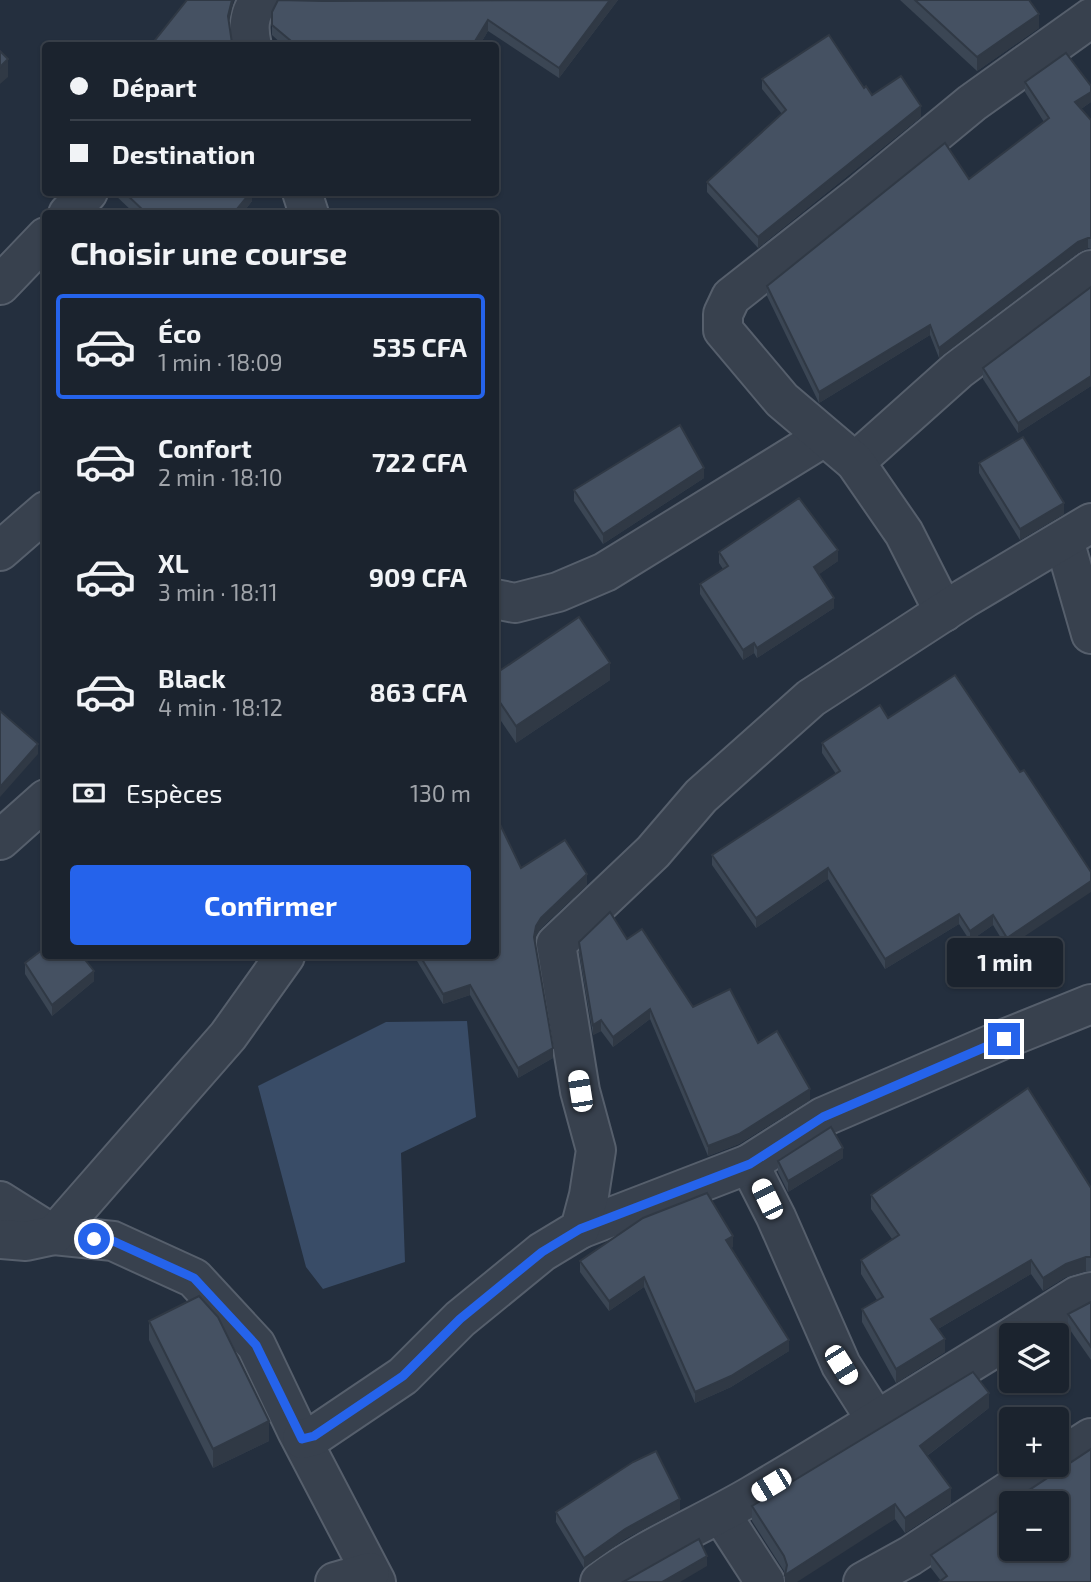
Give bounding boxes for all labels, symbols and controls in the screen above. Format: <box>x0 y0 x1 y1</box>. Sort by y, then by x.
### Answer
text: Départ <box>112 71 197 102</box>
text: Destination <box>112 138 255 169</box>
text: Choisir une course <box>70 233 347 271</box>
icon: car <box>74 315 137 378</box>
text: Éco <box>158 317 201 348</box>
text: 535 CFA <box>372 331 467 362</box>
text: 1 min · 18:09 <box>158 348 283 376</box>
icon: car <box>74 430 137 493</box>
text: Confort <box>158 432 252 463</box>
text: 722 CFA <box>372 446 467 477</box>
text: 2 min · 18:10 <box>158 463 283 491</box>
icon: car <box>74 545 137 608</box>
text: XL <box>158 547 189 578</box>
text: 909 CFA <box>369 561 467 592</box>
text: 3 min · 18:11 <box>158 578 278 606</box>
icon: car <box>74 660 137 723</box>
text: Black <box>158 662 226 693</box>
text: 863 CFA <box>370 676 467 707</box>
text: 4 min · 18:12 <box>158 693 283 721</box>
icon: cash <box>70 774 108 812</box>
text: Espèces <box>126 777 223 808</box>
text: 130 m <box>410 779 471 807</box>
button: Confirmer <box>70 865 471 945</box>
callout: 1 min <box>946 937 1062 986</box>
text: 1 min <box>977 948 1033 976</box>
route end <box>988 1023 1020 1055</box>
car <box>567 1069 594 1113</box>
car <box>749 1176 786 1222</box>
route start <box>78 1223 110 1255</box>
map controls <box>999 1323 1069 1561</box>
button: layers <box>999 1323 1069 1393</box>
car <box>821 1342 862 1388</box>
button: + <box>999 1407 1069 1477</box>
car <box>748 1465 795 1505</box>
button: − <box>999 1491 1069 1561</box>

